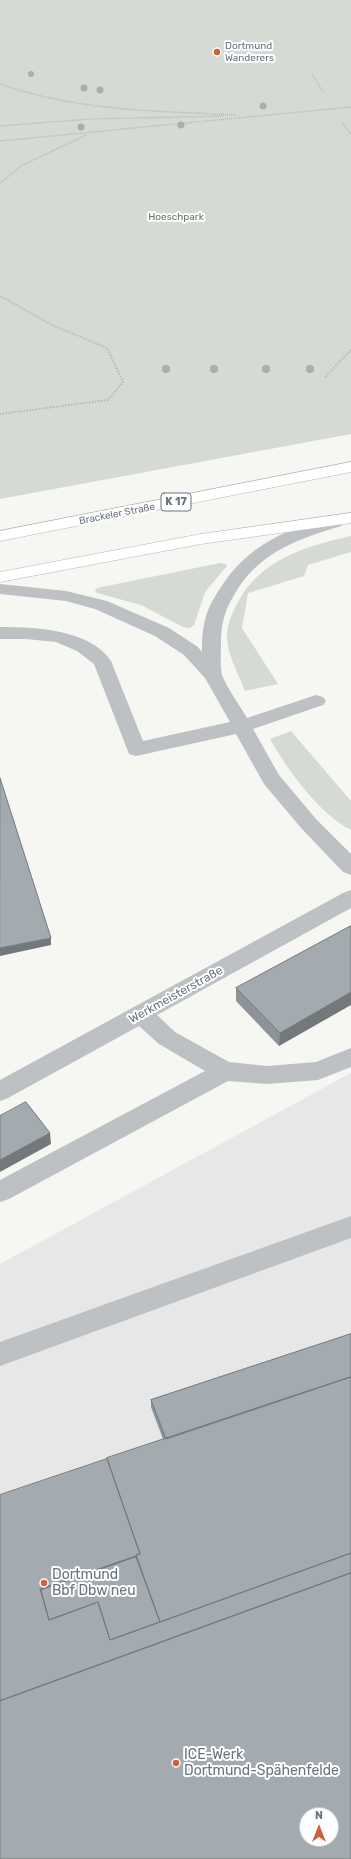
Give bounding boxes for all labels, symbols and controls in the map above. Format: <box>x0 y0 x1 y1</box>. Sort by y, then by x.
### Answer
place label: Dortmund Wanderers <box>225 40 274 64</box>
marker: Dortmund Wanderers <box>212 47 222 57</box>
park label: Hoeschpark <box>148 211 204 223</box>
road number: K 17 <box>161 493 191 511</box>
street label: Brackeler Straße <box>78 501 156 527</box>
street label: Werkmeisterstraße <box>127 963 225 1027</box>
place label: Dortmund Bbf Dbw neu <box>52 1567 136 1600</box>
marker: Dortmund Bbf Dbw neu <box>39 1578 49 1588</box>
place label: ICE-Werk Dortmund-Spähenfelde <box>184 1747 339 1780</box>
marker: ICE-Werk Dortmund-Spähenfelde <box>171 1758 181 1768</box>
north arrow <box>299 1807 339 1847</box>
text: N <box>315 1809 323 1822</box>

